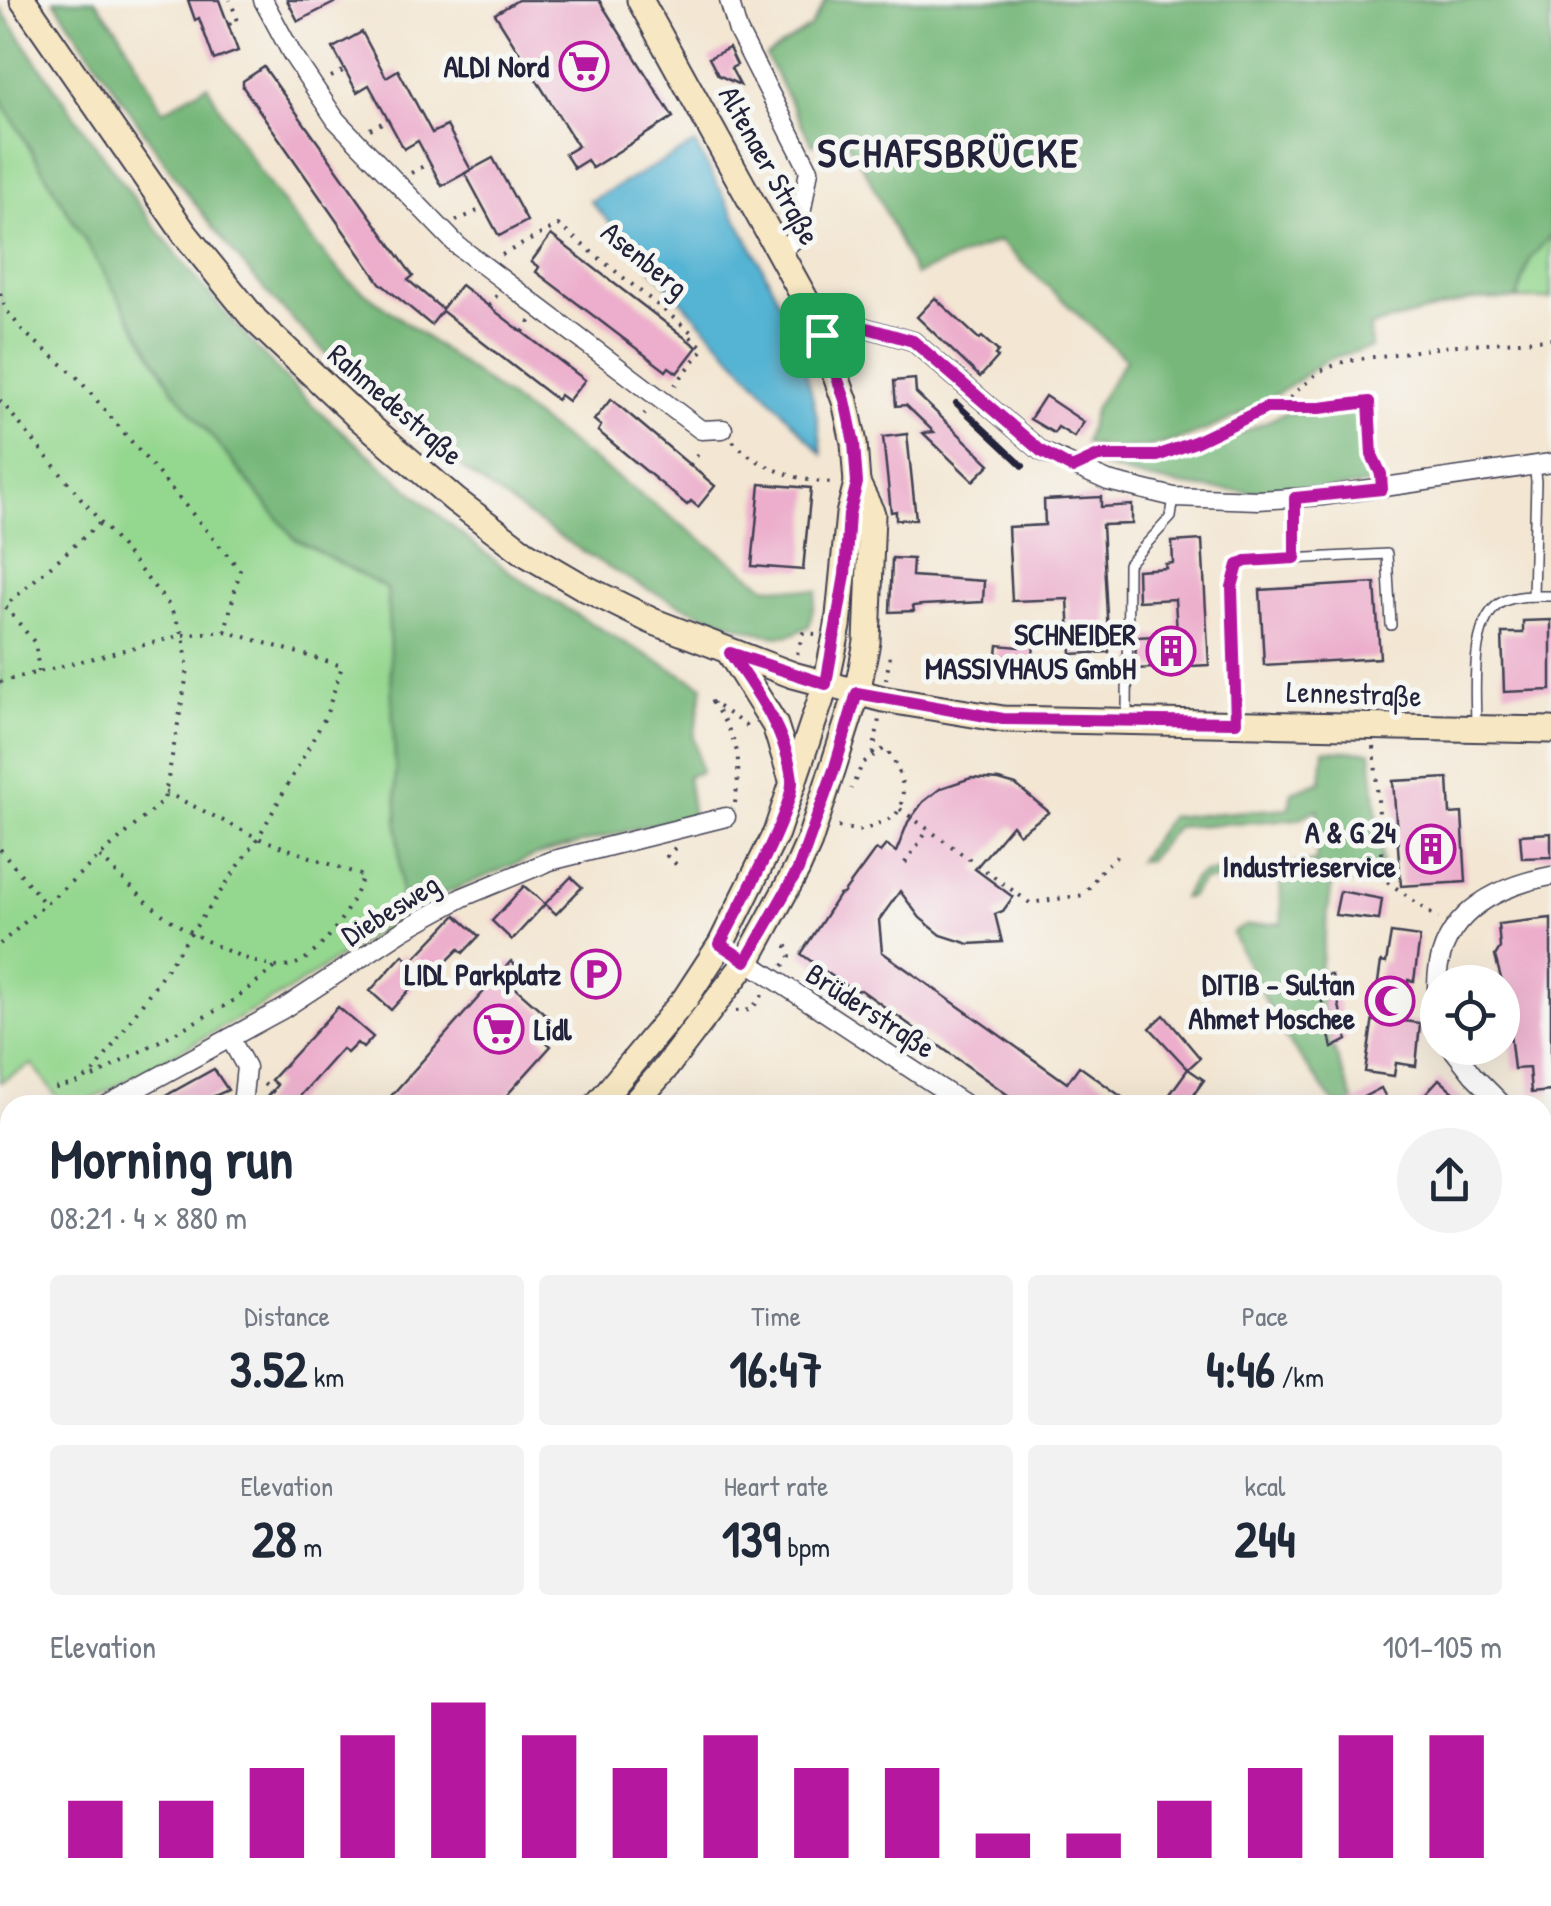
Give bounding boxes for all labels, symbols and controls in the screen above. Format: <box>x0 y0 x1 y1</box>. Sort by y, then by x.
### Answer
supermarket icon: ALDI Nord <box>558 40 610 92</box>
place label: ALDI Nord <box>444 46 549 86</box>
street label: Altenaer Straße <box>710 78 830 252</box>
district label: SCHAFSBRÜCKE <box>818 125 1080 179</box>
street label: Asenberg <box>593 212 697 306</box>
pin <box>780 293 865 378</box>
icon: arrive <box>795 308 850 363</box>
street label: Rahmedestraße <box>320 334 472 474</box>
place label: SCHNEIDER MASSIVHAUS GmbH <box>925 614 1136 688</box>
building icon: SCHNEIDER MASSIVHAUS GmbH <box>1145 625 1197 677</box>
street label: Lennestraße <box>1286 671 1422 715</box>
place label: A & G 24 Industrieservice <box>1222 812 1396 886</box>
building icon: A & G 24 Industrieservice <box>1405 823 1457 875</box>
street label: Diebesweg <box>334 863 446 955</box>
parking icon: LIDL Parkplatz <box>570 948 622 1000</box>
street label: Brüderstraße <box>798 953 944 1067</box>
place label: LIDL Parkplatz <box>405 954 561 995</box>
place label: DITIB - Sultan Ahmet Moschee <box>1189 964 1355 1038</box>
map controls <box>1420 965 1520 1065</box>
button: locate <box>1420 965 1520 1065</box>
mosque icon: DITIB - Sultan Ahmet Moschee <box>1364 975 1416 1027</box>
supermarket icon: Lidl <box>473 1003 525 1055</box>
place label: Lidl <box>534 1009 573 1049</box>
text: Morning run <box>50 1121 293 1195</box>
button: share <box>1397 1128 1502 1233</box>
text: 08:21 · 4 × 880 m <box>50 1196 247 1239</box>
text: Distance <box>244 1297 330 1335</box>
text: Time <box>751 1297 801 1335</box>
text: Pace <box>1242 1297 1288 1335</box>
text: 3.52 <box>230 1335 307 1403</box>
text: 16:47 <box>729 1335 823 1403</box>
text: 4:46 <box>1206 1335 1275 1403</box>
text: km <box>307 1358 344 1396</box>
text: /km <box>1275 1358 1324 1396</box>
text: Elevation <box>241 1467 334 1505</box>
text: Heart rate <box>724 1467 828 1505</box>
text: kcal <box>1245 1467 1285 1505</box>
text: 28 <box>252 1505 297 1573</box>
text: 139 <box>722 1505 781 1573</box>
text: 244 <box>1235 1505 1295 1573</box>
text: m <box>297 1528 322 1566</box>
text: bpm <box>781 1528 830 1566</box>
text: Elevation <box>50 1625 156 1668</box>
text: 101–105 m <box>1382 1625 1502 1668</box>

